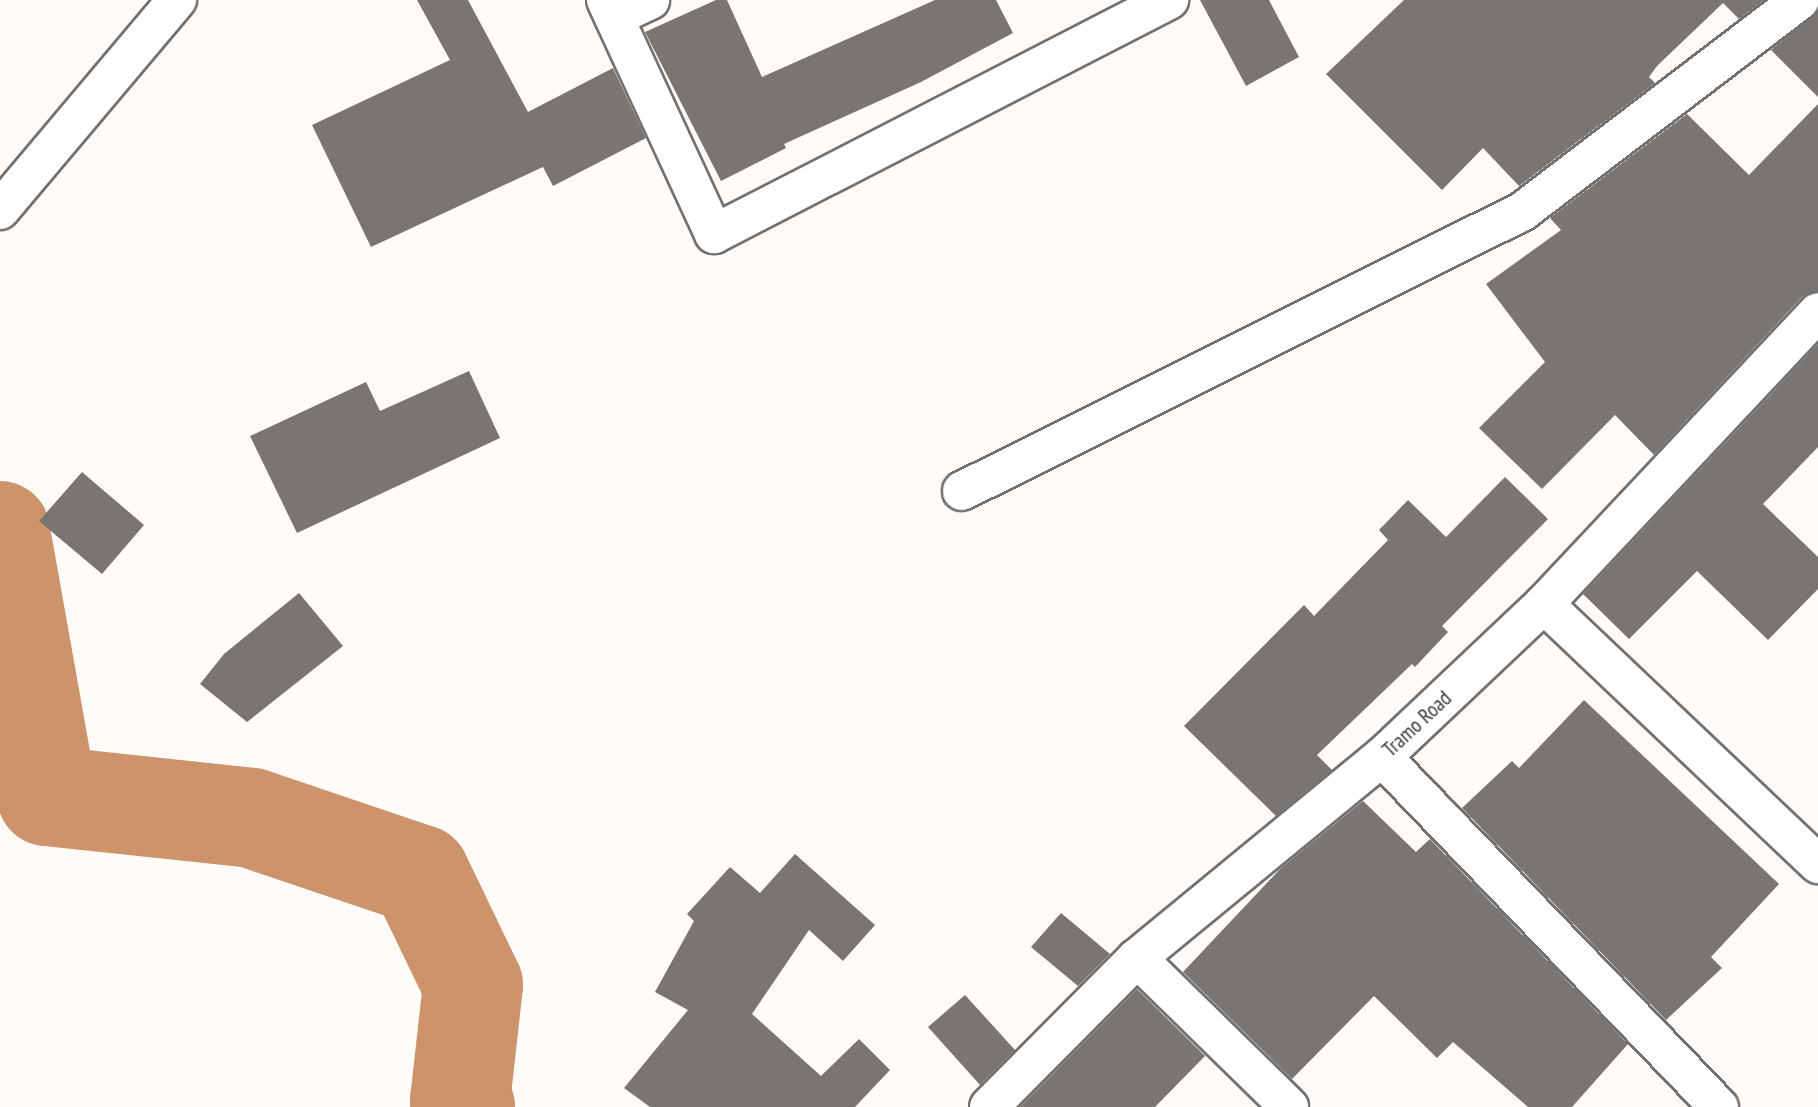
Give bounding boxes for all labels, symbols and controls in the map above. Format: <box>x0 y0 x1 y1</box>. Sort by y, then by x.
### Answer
street label: Tramo Road <box>1377 686 1457 762</box>

